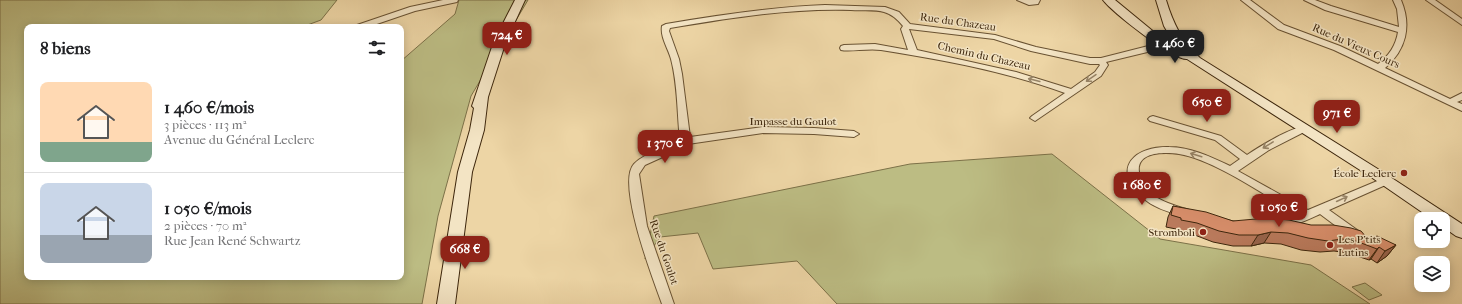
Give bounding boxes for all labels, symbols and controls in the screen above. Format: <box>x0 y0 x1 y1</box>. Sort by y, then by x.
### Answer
street label: Rue du Chazeau <box>919 10 998 34</box>
street label: Rue du Vieux Cours <box>1310 21 1402 71</box>
pin: 724 € <box>479 22 535 56</box>
text: 724 € <box>491 27 523 42</box>
pin: 1 460 € <box>1138 30 1212 64</box>
text: 1 460 € <box>1155 35 1195 50</box>
icon: filters <box>366 37 388 59</box>
text: 8 biens <box>40 38 90 58</box>
street label: Chemin du Chazeau <box>936 39 1032 73</box>
one-way arrow <box>1086 74 1097 82</box>
one-way arrow <box>1028 76 1041 83</box>
pin: 650 € <box>1179 89 1235 123</box>
text: 650 € <box>1192 94 1222 109</box>
text: 1 460 €/mois <box>164 97 254 117</box>
icon: home <box>72 98 120 146</box>
pin: 971 € <box>1309 100 1365 134</box>
text: 971 € <box>1323 105 1351 120</box>
street label: Impasse du Goulot <box>750 115 837 128</box>
text: 3 pièces · 113 m² <box>164 117 246 132</box>
pin: 1 370 € <box>628 130 702 164</box>
text: Avenue du Général Leclerc <box>164 132 315 147</box>
text: 1 370 € <box>647 135 683 150</box>
one-way arrow <box>1262 142 1274 150</box>
one-way arrow <box>1189 151 1202 158</box>
place label: École Leclerc <box>1333 167 1396 180</box>
marker: École Leclerc <box>1399 168 1409 178</box>
pin: 1 680 € <box>1105 172 1179 206</box>
text: 1 680 € <box>1123 177 1161 192</box>
pin: 1 050 € <box>1242 194 1316 228</box>
one-way arrow <box>1336 195 1348 202</box>
text: 1 050 €/mois <box>164 198 252 218</box>
icon: home <box>72 199 120 247</box>
text: 1 050 € <box>1260 199 1298 214</box>
map controls <box>1414 212 1450 292</box>
button: locate <box>1414 212 1450 248</box>
text: 2 pièces · 70 m² <box>164 218 246 233</box>
street label: Rue du Goulot <box>647 218 681 286</box>
place label: Stromboli <box>1149 226 1196 239</box>
marker: Stromboli <box>1198 227 1208 237</box>
text: Rue Jean René Schwartz <box>164 233 300 248</box>
place label: Les P’tits Lutins <box>1338 233 1381 259</box>
pin: 668 € <box>437 236 493 270</box>
marker: Les P’tits Lutins <box>1325 240 1335 250</box>
text: 668 € <box>449 241 481 256</box>
button: layers <box>1414 256 1450 292</box>

